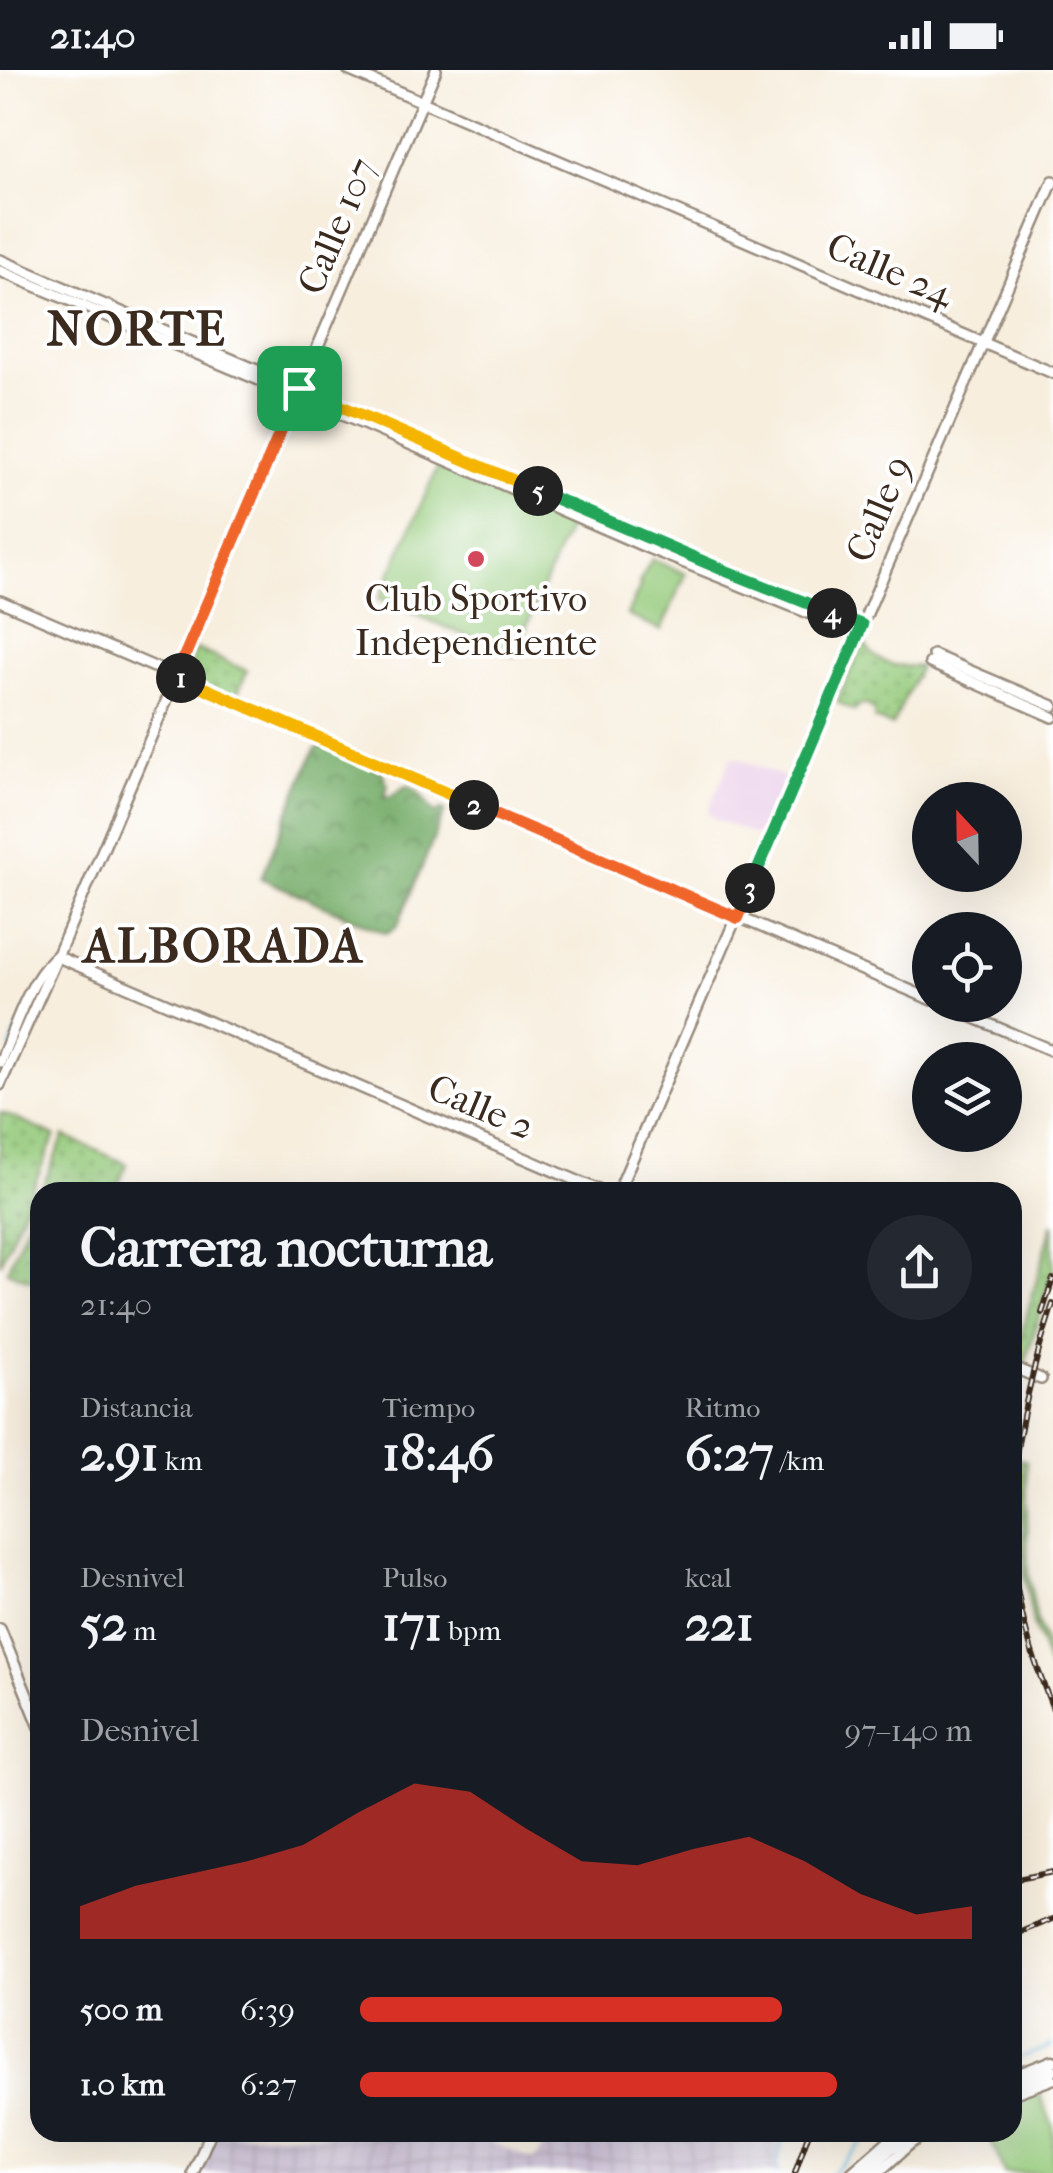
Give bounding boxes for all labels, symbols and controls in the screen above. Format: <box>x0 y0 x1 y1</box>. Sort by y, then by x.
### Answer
text: 21:40 <box>50 13 136 58</box>
street label: Calle 107 <box>288 151 386 301</box>
street label: Calle 24 <box>820 223 961 317</box>
district label: NORTE <box>47 301 227 357</box>
pin <box>257 346 342 431</box>
icon: arrive <box>272 361 327 416</box>
street label: Calle 9 <box>837 449 921 569</box>
pin: 5 <box>513 466 563 516</box>
text: 5 <box>532 474 544 507</box>
marker: Club Sportivo Independiente <box>465 548 487 570</box>
place label: Club Sportivo Independiente <box>355 576 597 665</box>
pin: 4 <box>807 588 857 638</box>
text: 4 <box>824 596 840 629</box>
pin: 1 <box>156 653 206 703</box>
text: 1 <box>176 661 186 694</box>
pin: 2 <box>449 780 499 830</box>
north arrow <box>912 782 1022 892</box>
map controls <box>912 782 1022 1152</box>
text: 2 <box>467 788 481 821</box>
pin: 3 <box>725 863 775 913</box>
text: 3 <box>744 871 756 904</box>
button: locate <box>912 912 1022 1022</box>
district label: ALBORADA <box>80 918 365 974</box>
button: layers <box>912 1042 1022 1152</box>
street label: Calle 2 <box>421 1065 541 1149</box>
button: share <box>867 1215 972 1320</box>
text: Carrera nocturna <box>80 1216 492 1280</box>
text: 21:40 <box>80 1286 152 1323</box>
text: Distancia <box>80 1391 193 1424</box>
text: Tiempo <box>382 1391 475 1424</box>
text: Ritmo <box>685 1391 760 1424</box>
text: 2.91 <box>80 1424 159 1483</box>
text: 18:46 <box>382 1424 494 1483</box>
text: 6:27 <box>685 1424 774 1483</box>
text: km <box>159 1444 202 1477</box>
text: /km <box>774 1444 824 1477</box>
text: Desnivel <box>80 1561 185 1594</box>
text: Pulso <box>382 1561 447 1594</box>
text: kcal <box>685 1561 732 1594</box>
text: 52 <box>80 1594 127 1653</box>
text: 171 <box>382 1594 442 1653</box>
text: 221 <box>685 1594 754 1653</box>
text: m <box>127 1614 157 1647</box>
text: bpm <box>442 1614 501 1647</box>
text: Desnivel <box>80 1712 200 1749</box>
text: 97–140 m <box>844 1712 972 1749</box>
text: 500 m <box>80 1991 163 2028</box>
text: 6:39 <box>240 1991 295 2028</box>
text: 1.0 km <box>80 2066 165 2103</box>
text: 6:27 <box>240 2066 297 2103</box>

